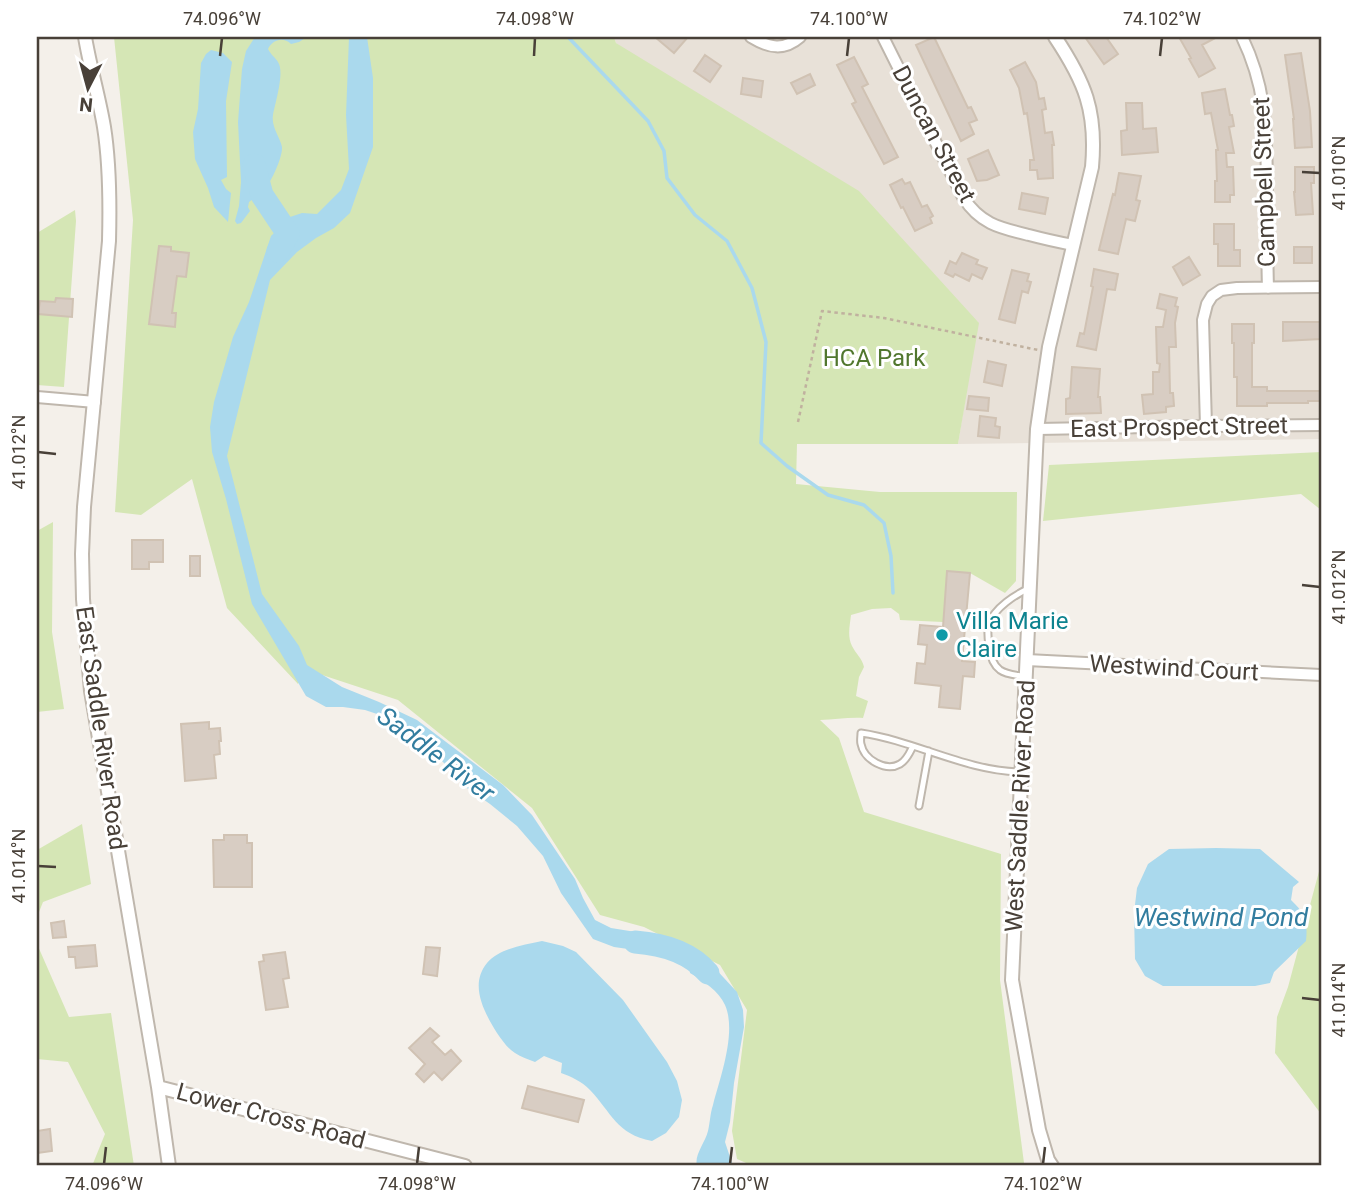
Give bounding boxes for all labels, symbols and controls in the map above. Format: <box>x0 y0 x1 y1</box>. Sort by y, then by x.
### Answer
text: 74.096°W <box>183 8 261 29</box>
text: 74.098°W <box>496 8 574 29</box>
text: 74.100°W <box>810 8 888 29</box>
text: 74.102°W <box>1123 8 1201 29</box>
north arrow <box>52 52 122 122</box>
street label: Duncan Street <box>886 61 982 207</box>
text: N <box>78 92 94 117</box>
street label: Campbell Street <box>1247 96 1281 268</box>
text: 41.010°N <box>1328 136 1349 210</box>
park label: HCA Park <box>823 344 926 372</box>
street label: East Prospect Street <box>1070 411 1288 443</box>
text: 41.012°N <box>8 415 29 489</box>
text: 41.012°N <box>1328 550 1349 624</box>
street label: East Saddle River Road <box>70 604 132 852</box>
place label: Villa Marie Claire <box>956 607 1069 663</box>
marker: Villa Marie Claire <box>934 627 950 643</box>
street label: Westwind Court <box>1089 650 1260 686</box>
street label: West Saddle River Road <box>999 679 1041 933</box>
water label: Saddle River <box>372 700 502 809</box>
text: 41.014°N <box>8 829 29 903</box>
water label: Westwind Pond <box>1134 902 1309 932</box>
text: 41.014°N <box>1328 963 1349 1037</box>
street label: Lower Cross Road <box>173 1077 369 1155</box>
text: 74.096°W <box>65 1173 143 1194</box>
text: 74.098°W <box>378 1173 456 1194</box>
text: 74.100°W <box>691 1173 769 1194</box>
text: 74.102°W <box>1004 1173 1082 1194</box>

